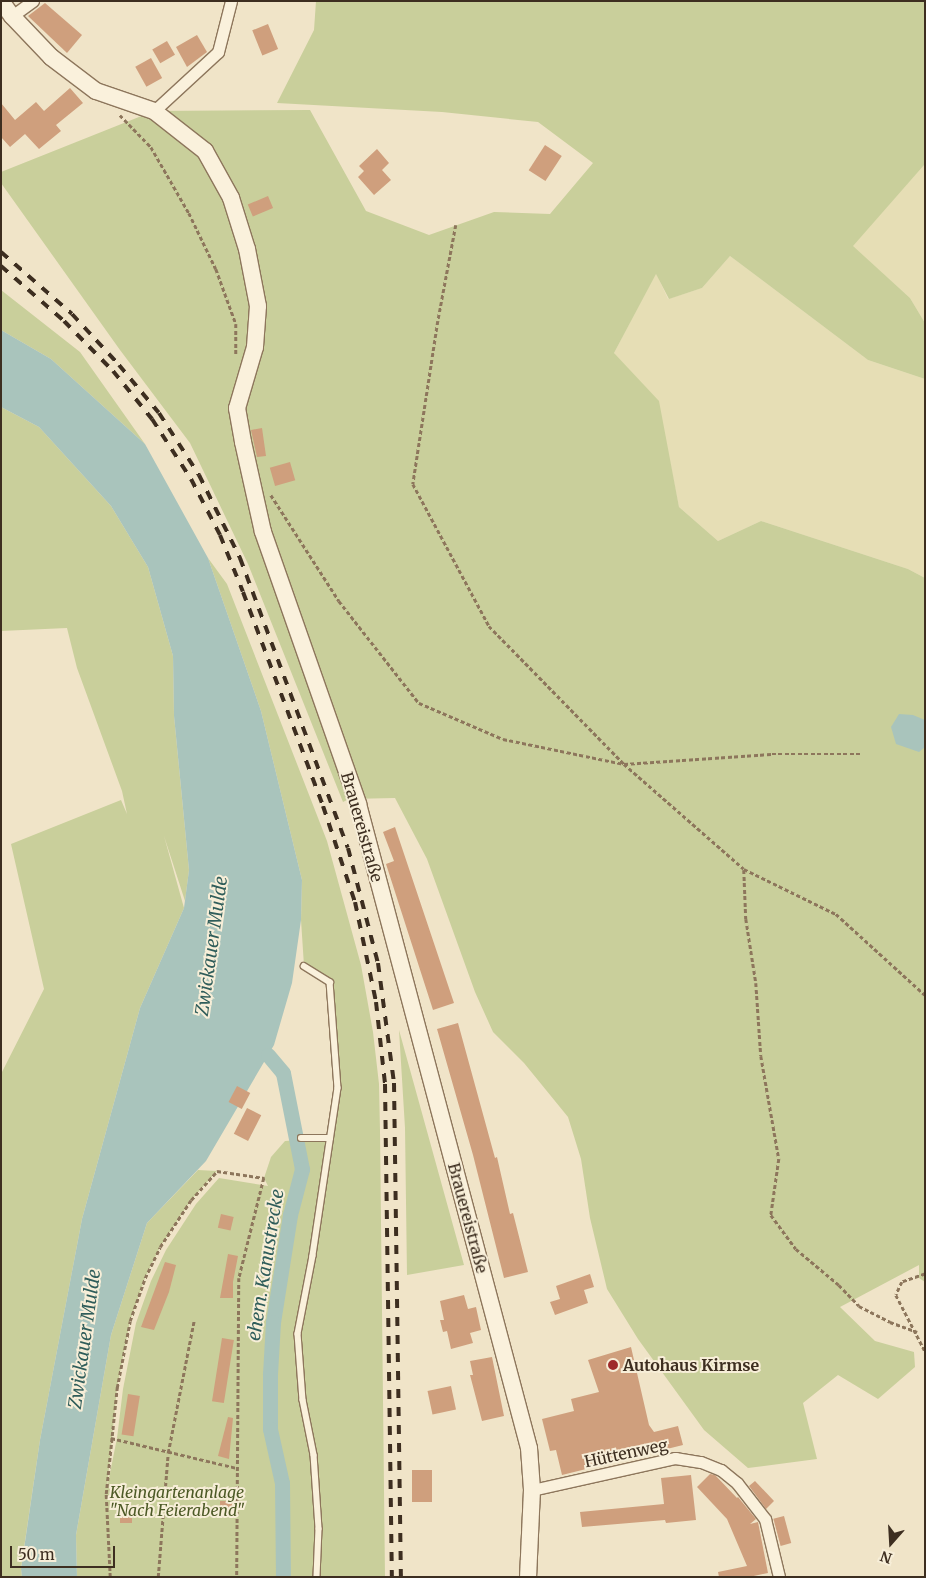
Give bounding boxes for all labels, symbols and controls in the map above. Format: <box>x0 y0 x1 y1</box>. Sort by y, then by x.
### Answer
street label: Brauereistraße <box>337 770 387 884</box>
water label: Zwickauer Mulde <box>192 875 232 1017</box>
street label: Brauereistraße <box>444 1161 492 1275</box>
water label: ehem. Kanustrecke <box>243 1188 289 1342</box>
water label: Zwickauer Mulde <box>65 1268 105 1410</box>
place label: Autohaus Kirmse <box>623 1355 759 1375</box>
marker: Autohaus Kirmse <box>607 1359 619 1371</box>
street label: Hüttenweg <box>583 1435 669 1471</box>
park label: Kleingartenanlage "Nach Feierabend" <box>109 1482 245 1520</box>
north arrow <box>866 1518 916 1568</box>
scale bar <box>12 1536 118 1568</box>
text: 50 m <box>18 1545 55 1564</box>
text: N <box>878 1547 894 1567</box>

